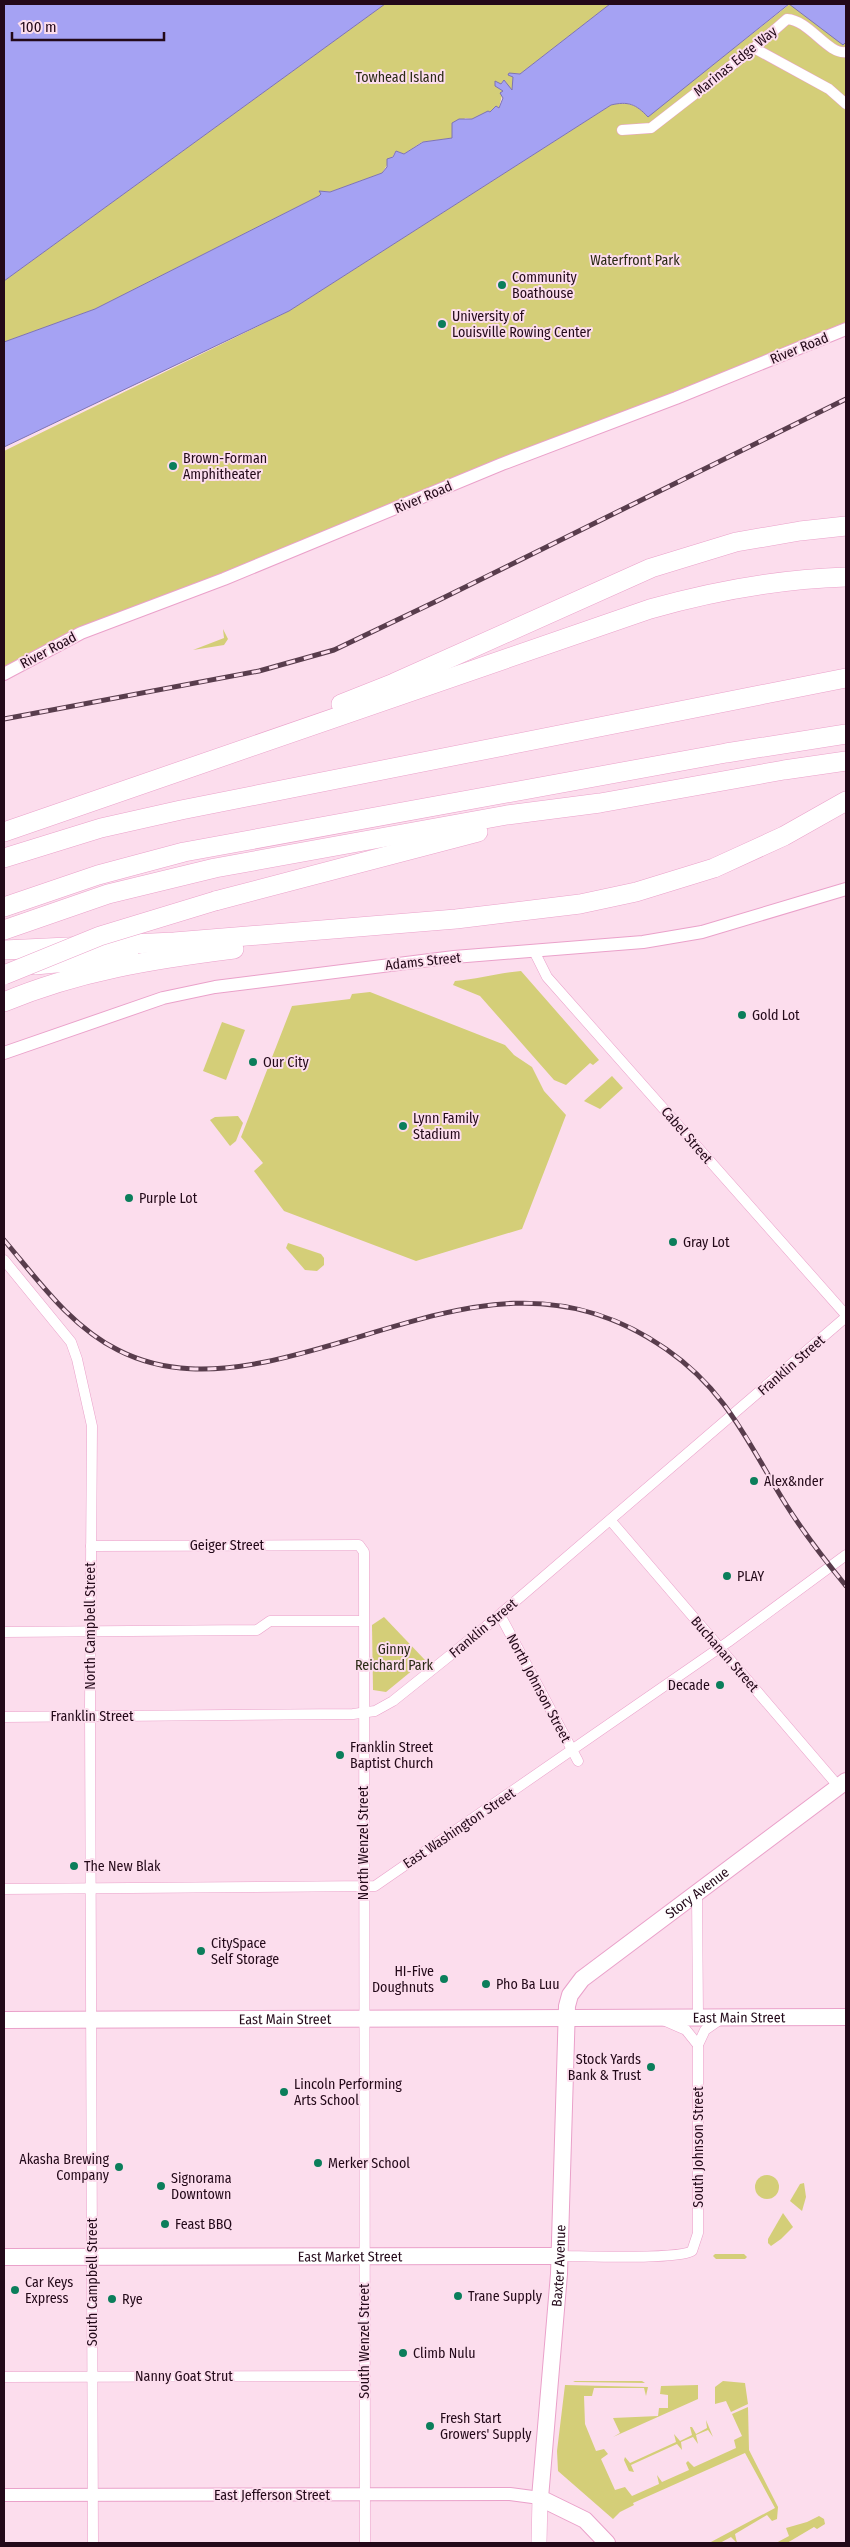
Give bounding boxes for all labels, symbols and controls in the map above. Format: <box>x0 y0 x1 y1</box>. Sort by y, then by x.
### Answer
scale bar <box>12 10 165 42</box>
text: 100 m <box>20 18 57 36</box>
street label: Marinas Edge Way <box>690 22 781 100</box>
park label: Towhead Island <box>355 69 445 86</box>
park label: Waterfront Park <box>590 252 680 269</box>
place label: Community Boathouse <box>512 269 577 302</box>
marker: Community Boathouse <box>496 279 508 291</box>
place label: University of Louisville Rowing Center <box>452 308 591 341</box>
marker: University of Louisville Rowing Center <box>436 318 448 330</box>
street label: River Road <box>768 329 831 368</box>
place label: Brown-Forman Amphitheater <box>183 450 267 483</box>
marker: Brown-Forman Amphitheater <box>167 460 179 472</box>
street label: River Road <box>392 478 455 517</box>
street label: River Road <box>17 629 79 672</box>
street label: Adams Street <box>384 949 462 974</box>
place label: Gold Lot <box>752 1007 800 1024</box>
marker: Gold Lot <box>736 1009 748 1021</box>
place label: Our City <box>263 1054 309 1071</box>
marker: Our City <box>247 1056 259 1068</box>
street label: Cabel Street <box>657 1103 716 1167</box>
place label: Lynn Family Stadium <box>413 1110 480 1143</box>
marker: Lynn Family Stadium <box>397 1120 409 1132</box>
place label: Purple Lot <box>139 1190 198 1207</box>
marker: Purple Lot <box>123 1192 135 1204</box>
place label: Gray Lot <box>683 1234 730 1251</box>
marker: Gray Lot <box>667 1236 679 1248</box>
street label: Franklin Street <box>754 1331 829 1399</box>
place label: Alex&nder <box>764 1473 824 1490</box>
marker: Alex&nder <box>748 1475 760 1487</box>
street label: Geiger Street <box>190 1537 265 1554</box>
street label: North Campbell Street <box>82 1562 99 1690</box>
place label: PLAY <box>737 1568 764 1585</box>
marker: PLAY <box>721 1570 733 1582</box>
street label: Franklin Street <box>446 1595 521 1662</box>
street label: Buchanan Street <box>687 1613 762 1696</box>
street label: North Johnson Street <box>503 1631 575 1746</box>
park label: Ginny Reichard Park <box>355 1641 434 1674</box>
place label: Decade <box>668 1677 710 1694</box>
marker: Decade <box>714 1679 726 1691</box>
street label: Franklin Street <box>50 1708 134 1725</box>
place label: Franklin Street Baptist Church <box>350 1739 434 1772</box>
marker: Franklin Street Baptist Church <box>334 1749 346 1761</box>
street label: East Washington Street <box>400 1784 519 1872</box>
street label: North Wenzel Street <box>355 1785 372 1900</box>
place label: The New Blak <box>84 1858 161 1875</box>
marker: The New Blak <box>68 1860 80 1872</box>
street label: Story Avenue <box>662 1864 733 1923</box>
place label: CitySpace Self Storage <box>211 1935 279 1968</box>
marker: CitySpace Self Storage <box>195 1945 207 1957</box>
place label: HI-Five Doughnuts <box>372 1963 434 1996</box>
marker: HI-Five Doughnuts <box>438 1973 450 1985</box>
place label: Pho Ba Luu <box>496 1976 560 1993</box>
marker: Pho Ba Luu <box>480 1978 492 1990</box>
street label: East Main Street <box>693 2009 786 2027</box>
street label: East Main Street <box>239 2011 332 2028</box>
place label: Stock Yards Bank & Trust <box>568 2051 641 2084</box>
marker: Stock Yards Bank & Trust <box>645 2061 657 2073</box>
place label: Lincoln Performing Arts School <box>294 2076 402 2109</box>
marker: Lincoln Performing Arts School <box>278 2086 290 2098</box>
street label: South Johnson Street <box>690 2086 707 2208</box>
place label: Akasha Brewing Company <box>19 2151 110 2184</box>
place label: Merker School <box>328 2155 410 2172</box>
marker: Merker School <box>312 2157 324 2169</box>
marker: Akasha Brewing Company <box>113 2161 125 2173</box>
place label: Signorama Downtown <box>171 2170 232 2203</box>
marker: Signorama Downtown <box>155 2180 167 2192</box>
place label: Feast BBQ <box>175 2216 232 2233</box>
street label: South Campbell Street <box>84 2217 101 2346</box>
marker: Feast BBQ <box>159 2218 171 2230</box>
street label: Baxter Avenue <box>548 2224 569 2308</box>
street label: East Market Street <box>298 2248 403 2265</box>
place label: Car Keys Express <box>25 2274 73 2307</box>
street label: South Wenzel Street <box>356 2283 373 2399</box>
marker: Car Keys Express <box>9 2284 21 2296</box>
place label: Trane Supply <box>468 2288 543 2305</box>
marker: Trane Supply <box>452 2290 464 2302</box>
place label: Rye <box>122 2291 143 2308</box>
marker: Rye <box>106 2293 118 2305</box>
place label: Climb Nulu <box>413 2345 476 2362</box>
marker: Climb Nulu <box>397 2347 409 2359</box>
street label: Nanny Goat Strut <box>135 2368 233 2385</box>
place label: Fresh Start Growers' Supply <box>440 2410 532 2443</box>
marker: Fresh Start Growers' Supply <box>424 2420 436 2432</box>
street label: East Jefferson Street <box>214 2487 331 2504</box>

